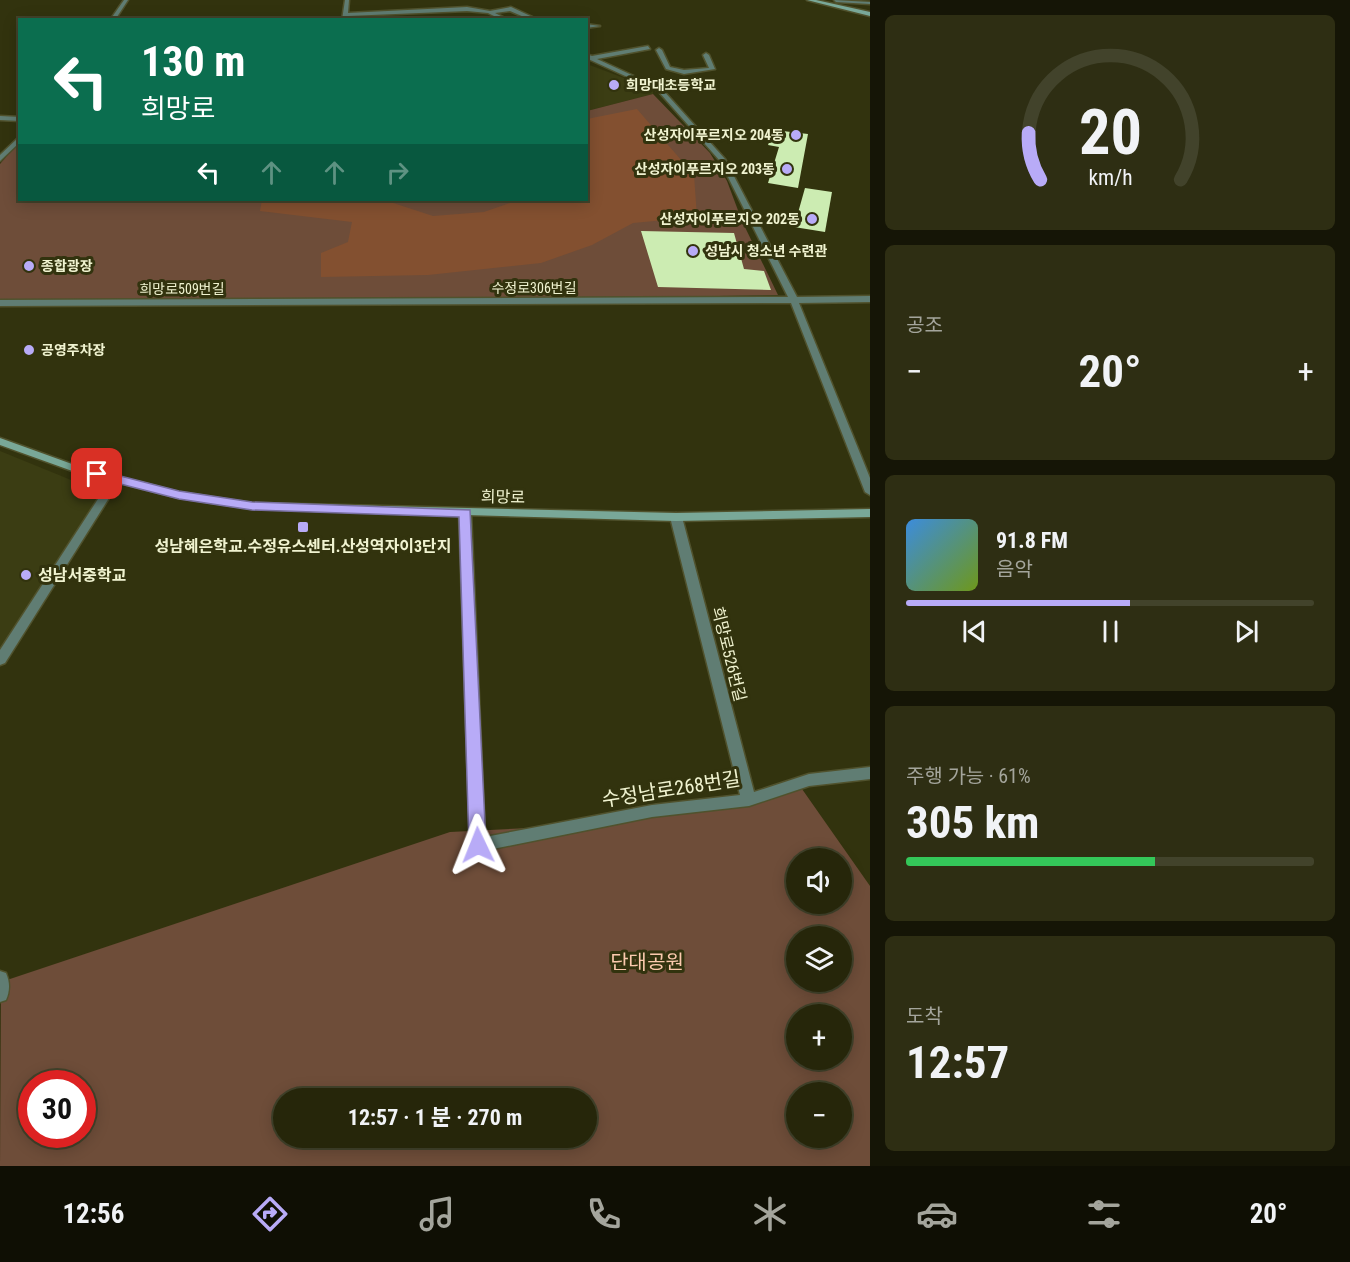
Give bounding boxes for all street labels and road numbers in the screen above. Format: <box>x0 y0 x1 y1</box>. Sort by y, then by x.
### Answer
street label: 수정로306번길 <box>491 280 577 296</box>
street label: 희망로509번길 <box>139 281 225 297</box>
street label: 희망로 <box>481 487 526 507</box>
street label: 희망로526번길 <box>708 604 750 704</box>
street label: 수정남로268번길 <box>600 766 742 812</box>

